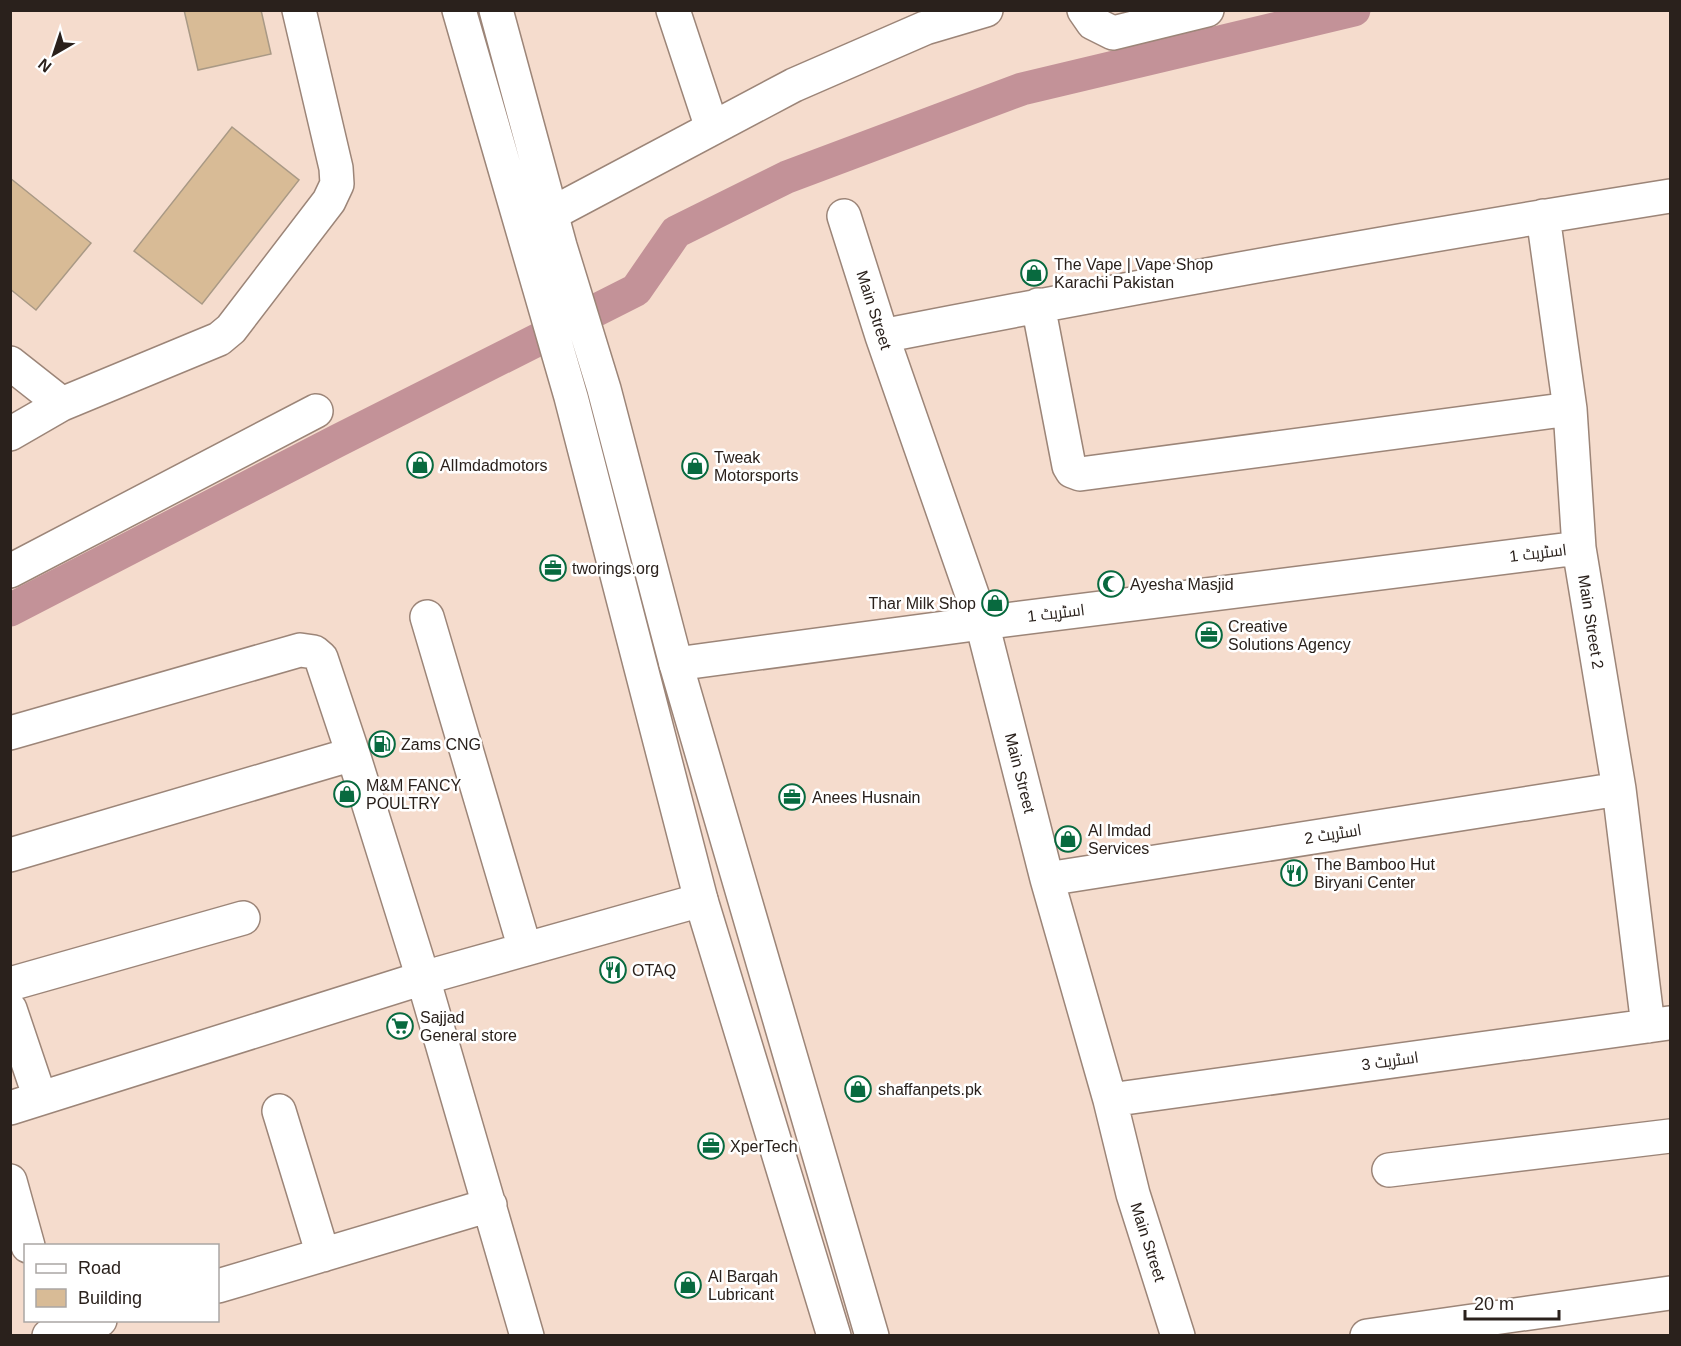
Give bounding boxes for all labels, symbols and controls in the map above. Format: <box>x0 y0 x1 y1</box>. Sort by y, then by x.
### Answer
north arrow <box>24 24 84 84</box>
text: N <box>35 55 55 76</box>
place label: The Vape | Vape Shop Karachi Pakistan <box>1054 256 1213 291</box>
shop icon: The Vape | Vape Shop Karachi Pakistan <box>1019 258 1049 288</box>
street label: Main Street <box>853 268 895 352</box>
place label: Tweak Motorsports <box>714 449 798 484</box>
shop icon: AlImdadmotors <box>405 450 435 480</box>
shop icon: Tweak Motorsports <box>680 451 710 481</box>
place label: AlImdadmotors <box>440 457 548 474</box>
street label: اسٹریٹ 1 <box>1508 541 1568 566</box>
office icon: tworings.org <box>538 553 568 583</box>
place label: tworings.org <box>572 560 659 577</box>
mosque icon: Ayesha Masjid <box>1096 569 1126 599</box>
street label: Main Street 2 <box>1575 574 1607 670</box>
place label: Ayesha Masjid <box>1130 576 1234 593</box>
shop icon: Thar Milk Shop <box>980 588 1010 618</box>
place label: Thar Milk Shop <box>868 595 976 612</box>
street label: اسٹریٹ 1 <box>1026 601 1086 626</box>
place label: Creative Solutions Agency <box>1228 618 1351 653</box>
office icon: Creative Solutions Agency <box>1194 620 1224 650</box>
fuel station icon: Zams CNG <box>367 729 397 759</box>
street label: Main Street <box>1002 731 1038 815</box>
place label: Zams CNG <box>401 736 481 753</box>
place label: M&M FANCY POULTRY <box>366 777 461 812</box>
shop icon: M&M FANCY POULTRY <box>332 779 362 809</box>
office icon: Anees Husnain <box>777 782 807 812</box>
place label: Anees Husnain <box>812 789 921 806</box>
street label: اسٹریٹ 2 <box>1303 821 1363 848</box>
place label: Al Imdad Services <box>1088 822 1151 857</box>
shop icon: Al Imdad Services <box>1053 824 1083 854</box>
place label: The Bamboo Hut Biryani Center <box>1314 856 1436 891</box>
restaurant icon: The Bamboo Hut Biryani Center <box>1279 858 1309 888</box>
restaurant icon: OTAQ <box>598 955 628 985</box>
place label: OTAQ <box>632 962 676 979</box>
place label: Sajjad General store <box>420 1009 517 1044</box>
supermarket icon: Sajjad General store <box>385 1011 415 1041</box>
street label: اسٹریٹ 3 <box>1360 1049 1420 1074</box>
shop icon: shaffanpets.pk <box>843 1074 873 1104</box>
place label: shaffanpets.pk <box>878 1081 983 1098</box>
office icon: XperTech <box>696 1131 726 1161</box>
place label: XperTech <box>730 1138 798 1155</box>
street label: Main Street <box>1127 1200 1169 1284</box>
legend <box>24 1244 219 1322</box>
text: Road <box>78 1258 121 1278</box>
place label: Al Barqah Lubricant <box>708 1268 778 1303</box>
shop icon: Al Barqah Lubricant <box>673 1270 703 1300</box>
scale bar <box>1465 1283 1560 1321</box>
text: Building <box>78 1288 142 1308</box>
text: 20 m <box>1474 1294 1514 1314</box>

